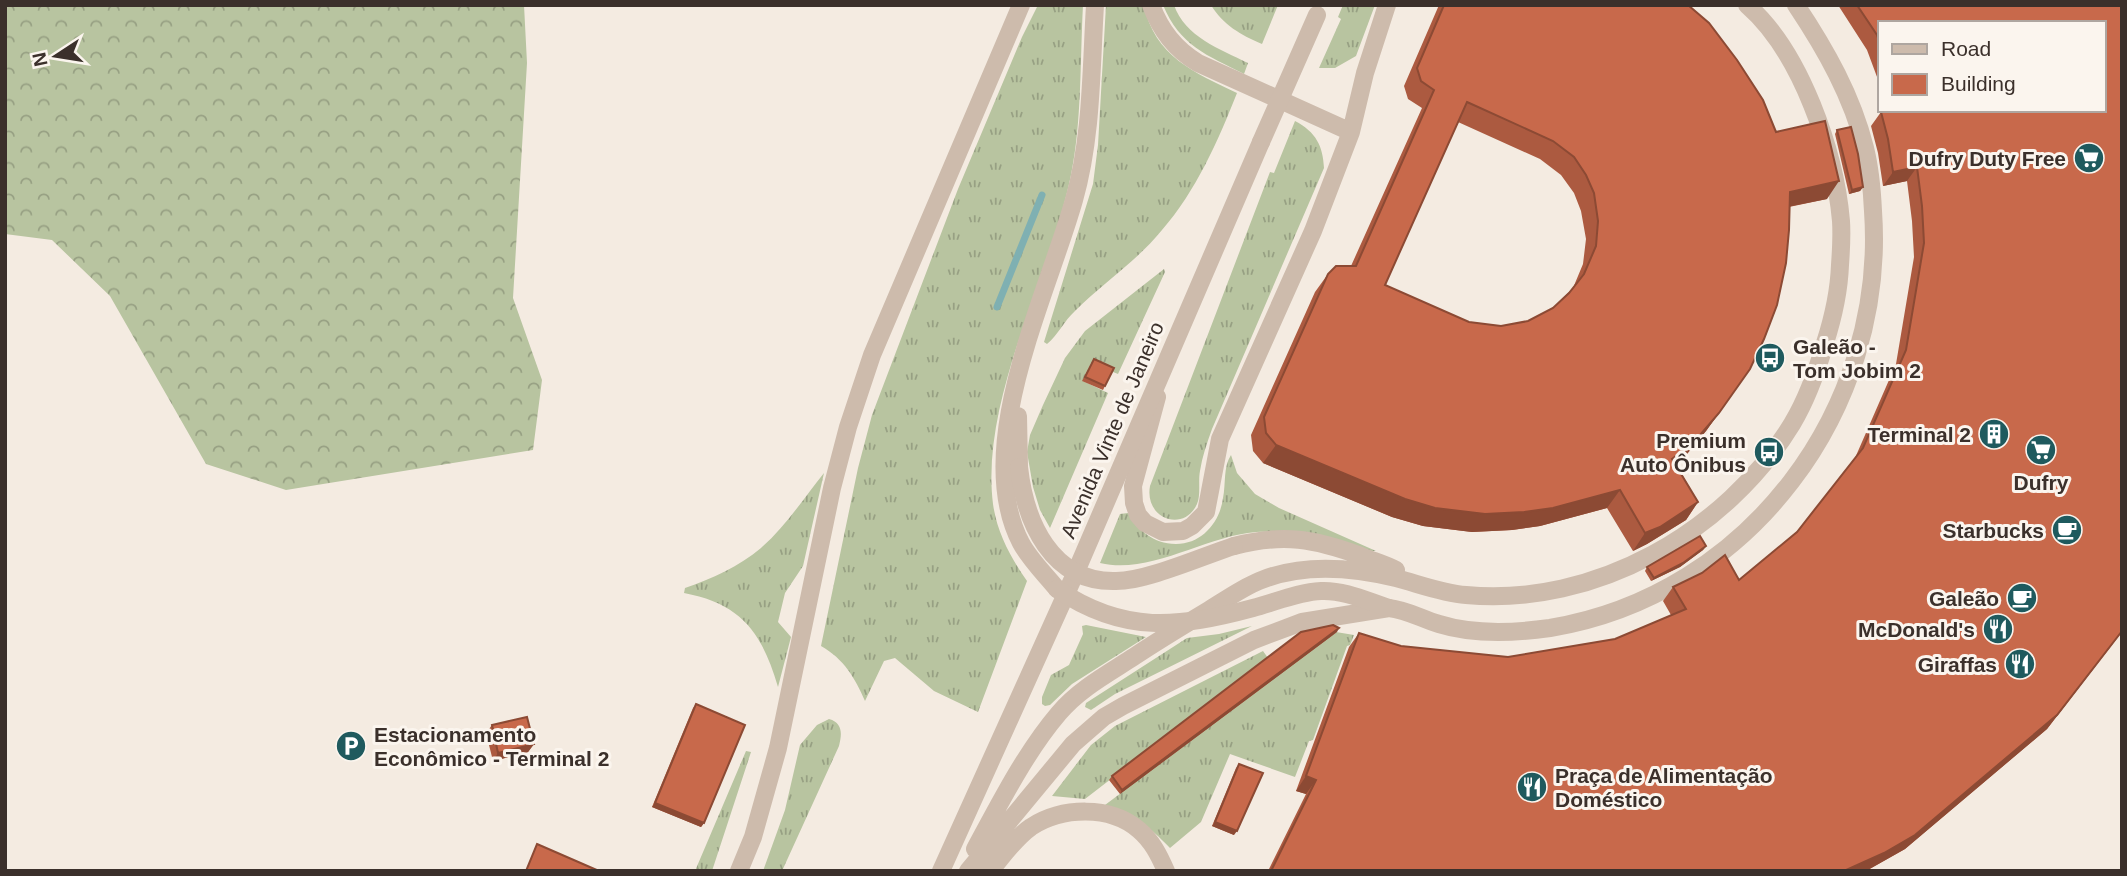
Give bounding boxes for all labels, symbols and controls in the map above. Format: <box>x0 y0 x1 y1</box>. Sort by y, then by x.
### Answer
north arrow <box>21 21 91 91</box>
legend <box>1878 21 2106 112</box>
text: Road <box>1941 37 1991 60</box>
text: N <box>28 51 52 68</box>
text: Building <box>1941 72 2016 95</box>
supermarket icon: Dufry Duty Free <box>2072 141 2106 175</box>
place label: Dufry Duty Free <box>1908 147 2066 170</box>
street label: Avenida Vinte de Janeiro <box>1056 318 1168 542</box>
place label: Galeão - Tom Jobim 2 <box>1793 335 1921 382</box>
bus stop icon: Galeão - Tom Jobim 2 <box>1753 341 1787 375</box>
building icon: Terminal 2 <box>1977 417 2011 451</box>
place label: Terminal 2 <box>1868 423 1971 446</box>
place label: Premium Auto Ônibus <box>1620 429 1746 476</box>
supermarket icon: Dufry <box>2024 433 2058 467</box>
bus stop icon: Premium Auto Ônibus <box>1752 435 1786 469</box>
place label: Dufry <box>2014 471 2069 494</box>
cafe icon: Starbucks <box>2050 513 2084 547</box>
place label: Starbucks <box>1942 519 2044 542</box>
cafe icon: Galeão <box>2005 581 2039 615</box>
place label: Galeão <box>1929 587 1999 610</box>
restaurant icon: McDonald's <box>1981 612 2015 646</box>
place label: McDonald's <box>1858 618 1975 641</box>
restaurant icon: Giraffas <box>2003 647 2037 681</box>
place label: Giraffas <box>1918 653 1997 676</box>
place label: Estacionamento Econômico - Terminal 2 <box>374 723 609 770</box>
parking icon: Estacionamento Econômico - Terminal 2 <box>334 729 368 763</box>
place label: Praça de Alimentação Doméstico <box>1555 764 1773 811</box>
restaurant icon: Praça de Alimentação Doméstico <box>1515 770 1549 804</box>

